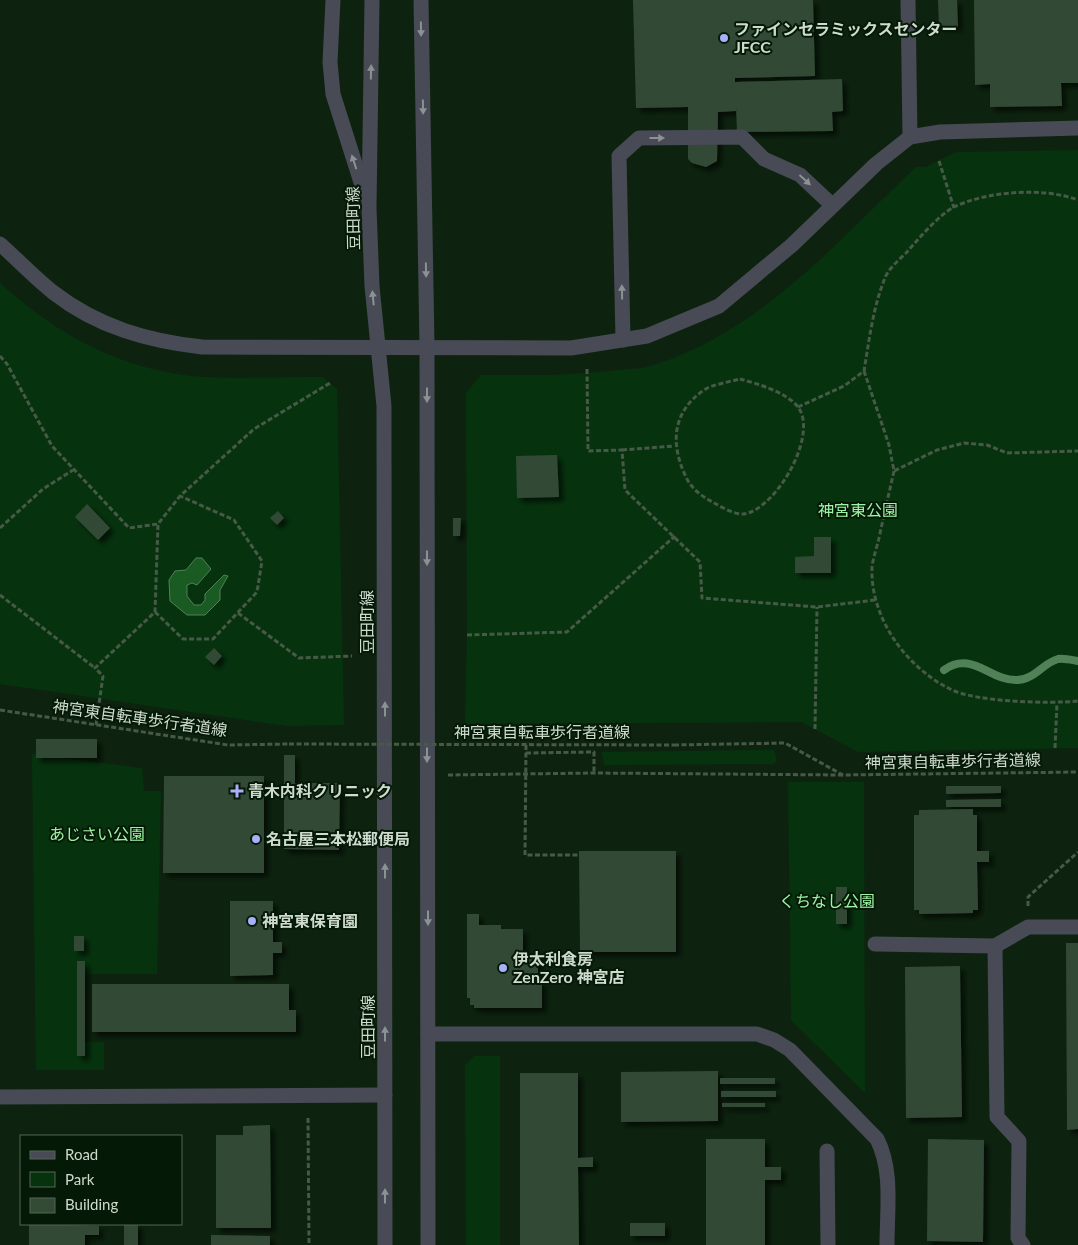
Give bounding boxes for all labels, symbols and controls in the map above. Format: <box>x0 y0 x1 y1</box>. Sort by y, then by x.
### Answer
place label: ファインセラミックスセンター JFCC <box>734 19 958 56</box>
one-way arrow <box>418 22 426 38</box>
marker: ファインセラミックスセンター JFCC <box>718 32 730 44</box>
one-way arrow <box>367 64 375 80</box>
one-way arrow <box>419 100 427 116</box>
one-way arrow <box>649 134 665 142</box>
one-way arrow <box>350 154 358 169</box>
one-way arrow <box>798 174 810 186</box>
street label: 豆田町線 <box>342 186 363 250</box>
one-way arrow <box>422 262 430 278</box>
one-way arrow <box>618 283 626 299</box>
one-way arrow <box>369 290 377 306</box>
one-way arrow <box>423 387 431 403</box>
park label: 神宮東公園 <box>818 500 898 519</box>
one-way arrow <box>423 550 431 566</box>
street label: 豆田町線 <box>357 590 376 654</box>
street label: 神宮東自転車歩行者道線 <box>52 696 229 739</box>
one-way arrow <box>381 701 389 717</box>
street label: 神宮東自転車歩行者道線 <box>454 722 630 741</box>
one-way arrow <box>423 747 431 763</box>
street label: 神宮東自転車歩行者道線 <box>865 749 1041 772</box>
place label: 青木内科クリニック <box>248 781 392 800</box>
marker: 青木内科クリニック <box>230 784 244 798</box>
park label: あじさい公園 <box>49 824 145 843</box>
place label: 名古屋三本松郵便局 <box>266 829 410 848</box>
marker: 名古屋三本松郵便局 <box>250 833 262 845</box>
one-way arrow <box>381 863 389 879</box>
park label: くちなし公園 <box>779 891 875 910</box>
one-way arrow <box>424 910 432 926</box>
place label: 神宮東保育園 <box>262 911 358 930</box>
marker: 神宮東保育園 <box>246 915 258 927</box>
place label: 伊太利食房 ZenZero 神宮店 <box>512 949 625 986</box>
marker: 伊太利食房 ZenZero 神宮店 <box>497 962 509 974</box>
street label: 豆田町線 <box>358 995 377 1059</box>
one-way arrow <box>381 1026 389 1042</box>
legend <box>20 1135 182 1225</box>
text: Road <box>65 1145 98 1163</box>
text: Park <box>65 1170 95 1188</box>
one-way arrow <box>381 1188 389 1204</box>
text: Building <box>65 1195 118 1213</box>

